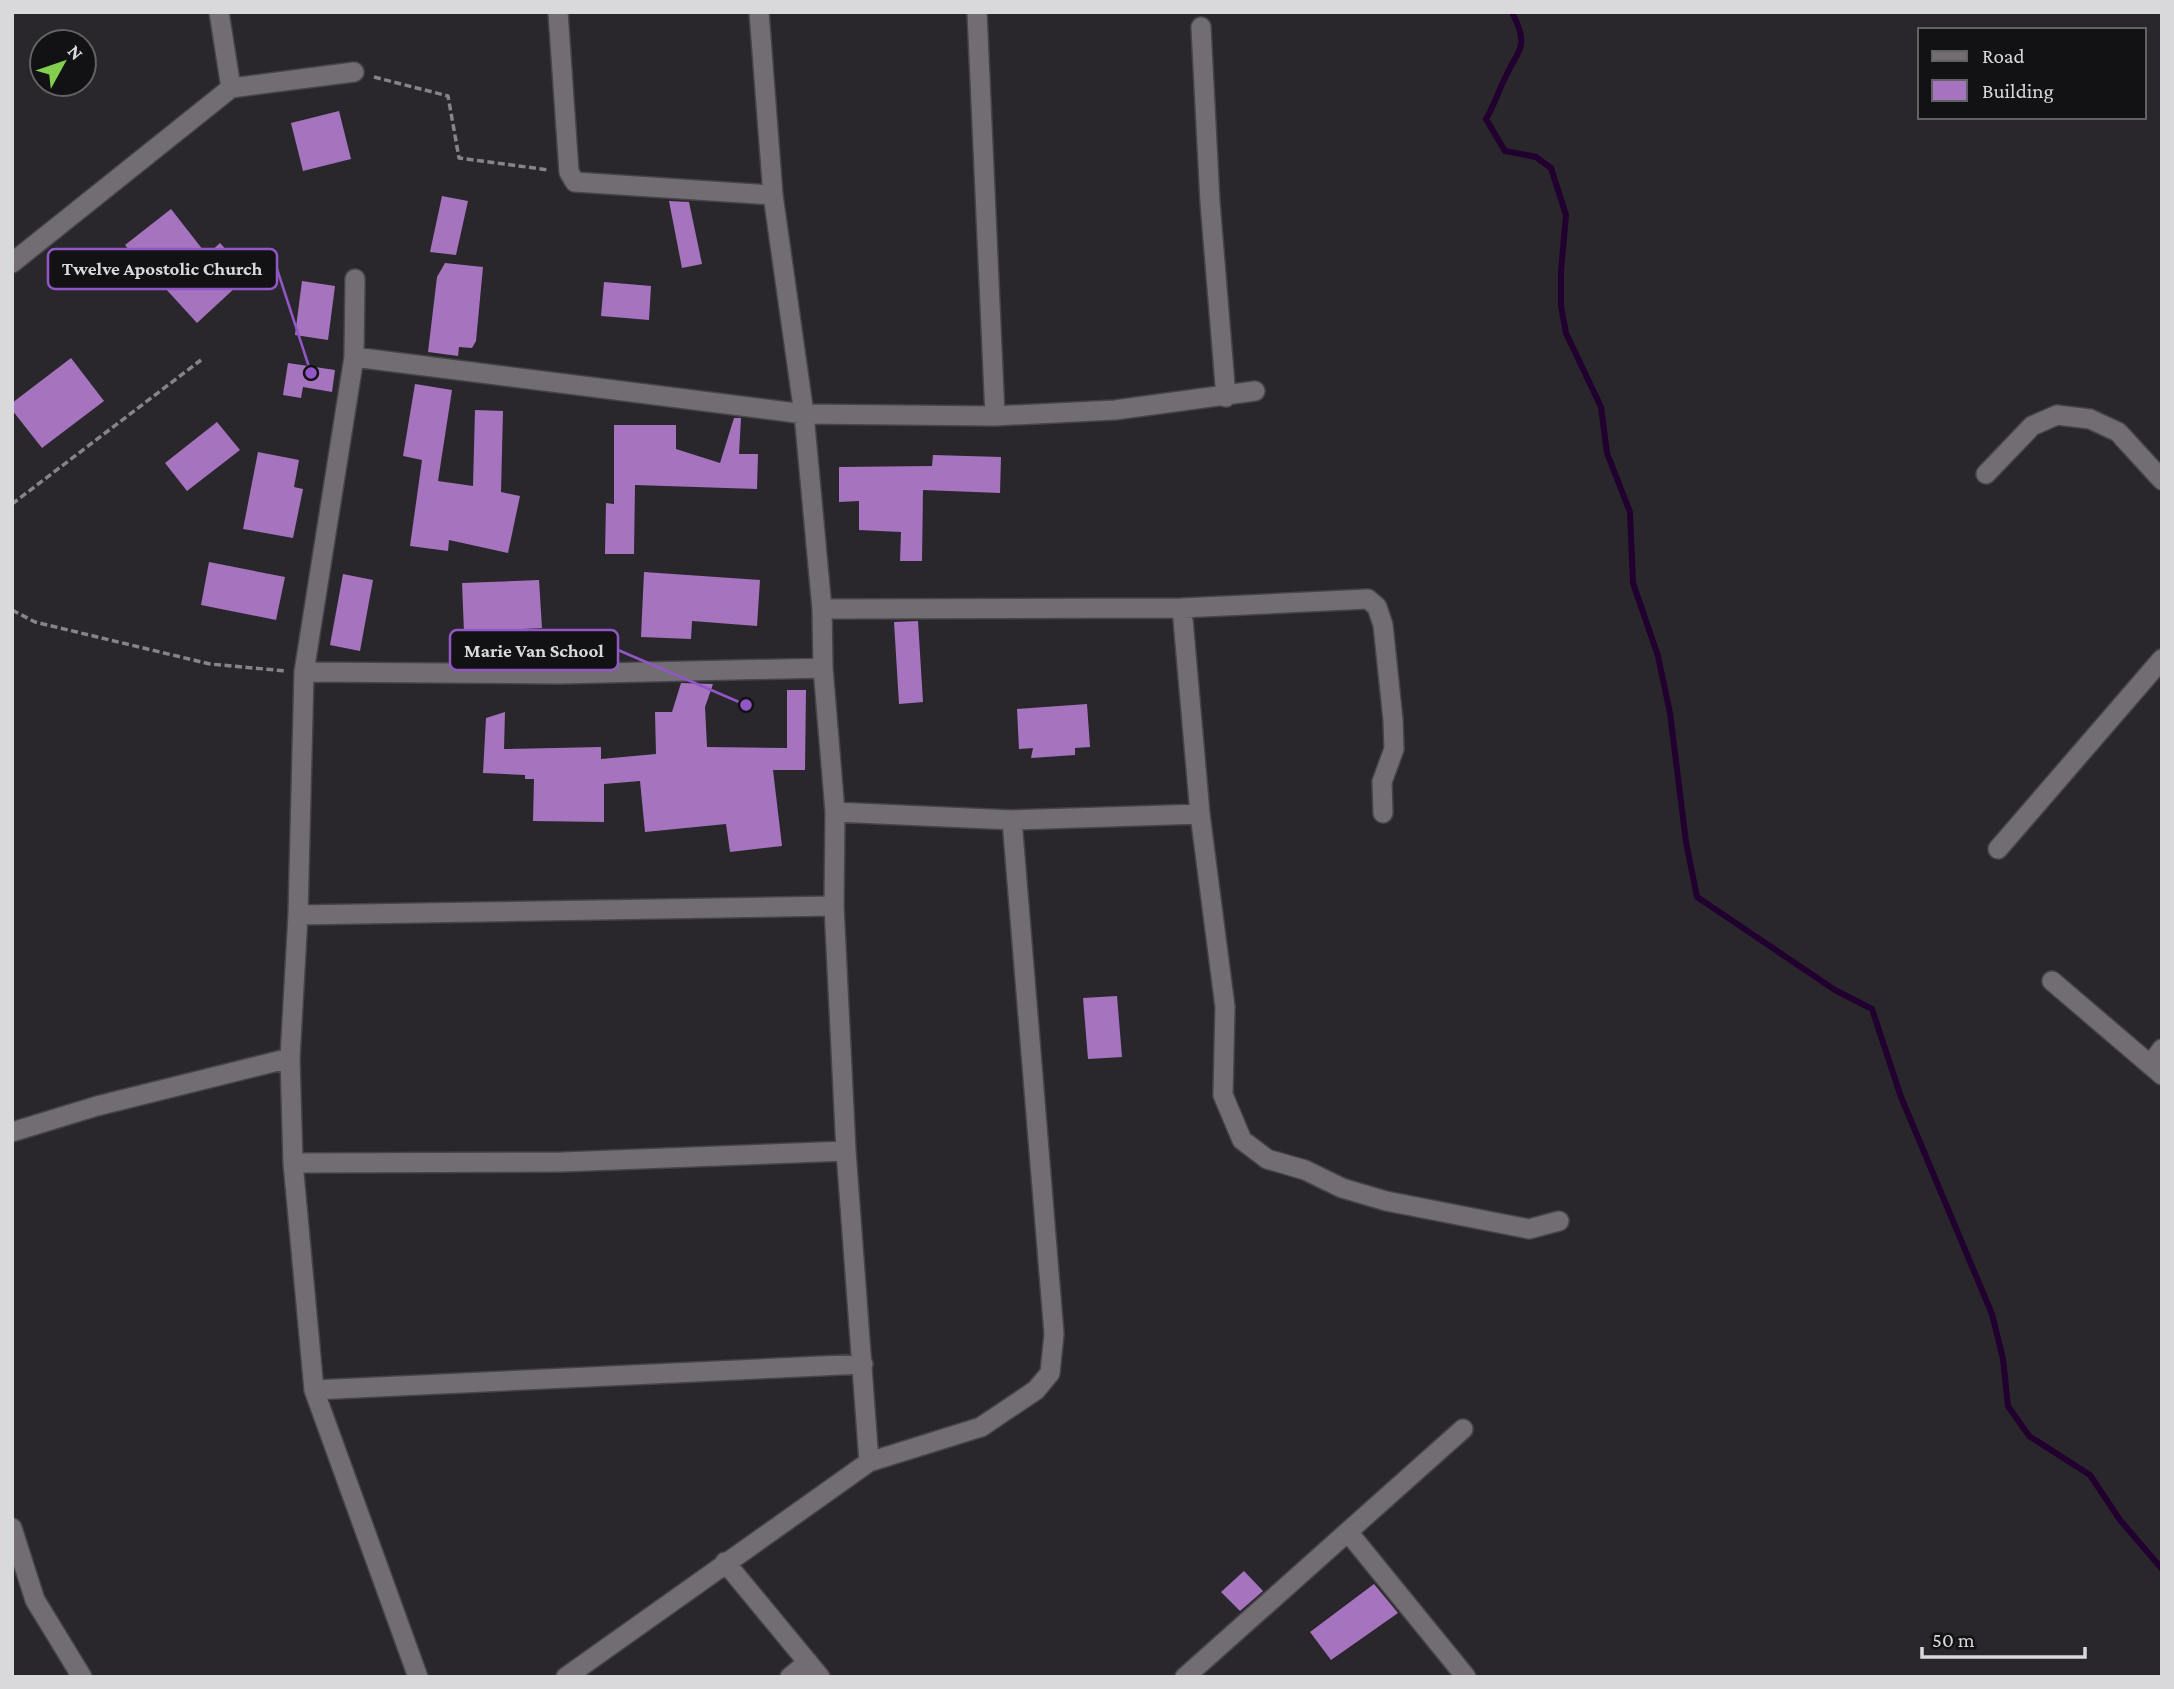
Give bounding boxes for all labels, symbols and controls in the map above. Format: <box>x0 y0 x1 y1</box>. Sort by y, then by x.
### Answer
north arrow <box>28 28 98 98</box>
legend <box>1918 28 2146 119</box>
text: N <box>63 41 88 64</box>
text: Road <box>1982 44 2025 68</box>
text: Building <box>1982 79 2054 103</box>
callout: Twelve Apostolic Church <box>48 249 277 289</box>
text: Twelve Apostolic Church <box>62 258 262 279</box>
callout: Marie Van School <box>450 630 618 670</box>
text: Marie Van School <box>464 640 604 661</box>
scale bar <box>1922 1616 2085 1660</box>
text: 50 m <box>1932 1628 1975 1652</box>

